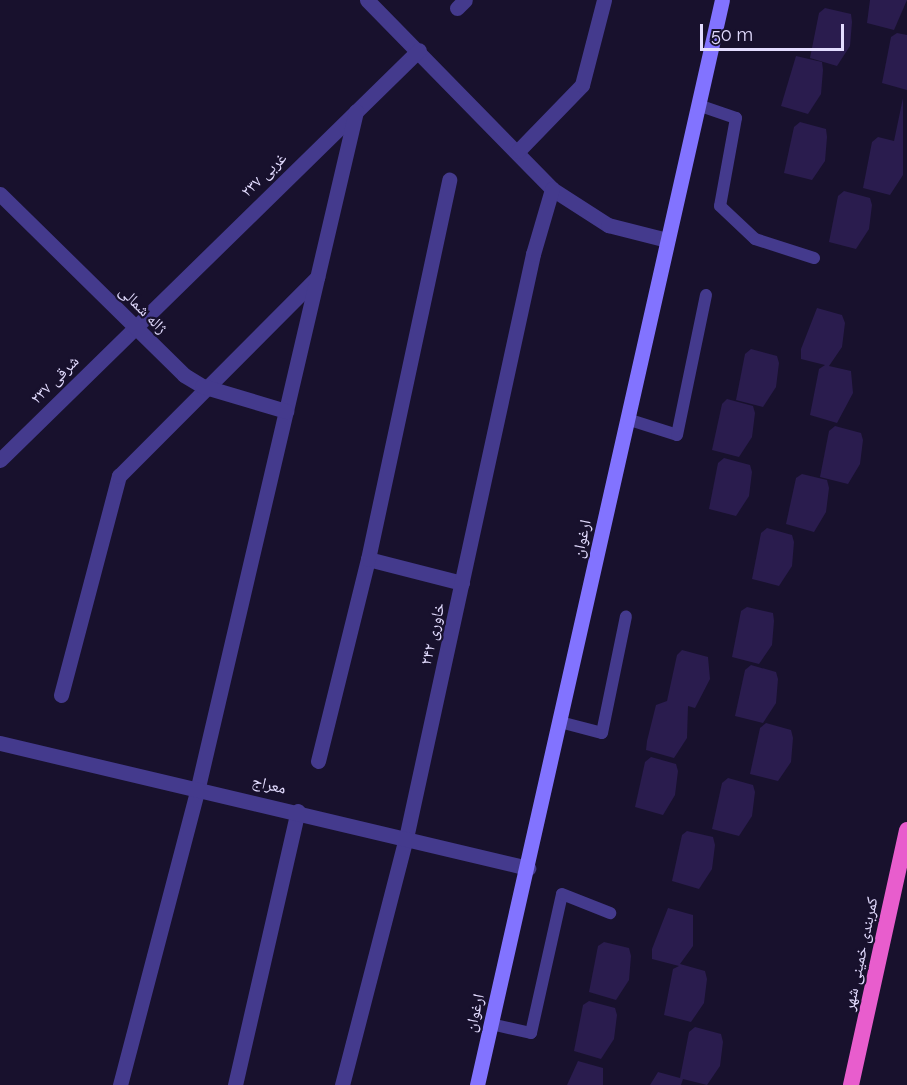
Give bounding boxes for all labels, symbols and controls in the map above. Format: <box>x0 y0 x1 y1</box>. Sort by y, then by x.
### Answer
scale bar <box>703 12 847 50</box>
text: 50 m <box>711 24 753 45</box>
street label: ۲۳۷ غربی <box>237 149 291 201</box>
street label: ژاله شمالی <box>115 282 171 338</box>
street label: ۲۳۷ شرقی <box>27 352 83 408</box>
street label: ارغوان <box>569 518 595 560</box>
street label: ۲۴۲ خاوری <box>417 601 449 667</box>
street label: معراج <box>250 772 288 798</box>
street label: کمربندی خمینی شهر <box>840 895 882 1013</box>
street label: ارغوان <box>461 992 489 1034</box>

